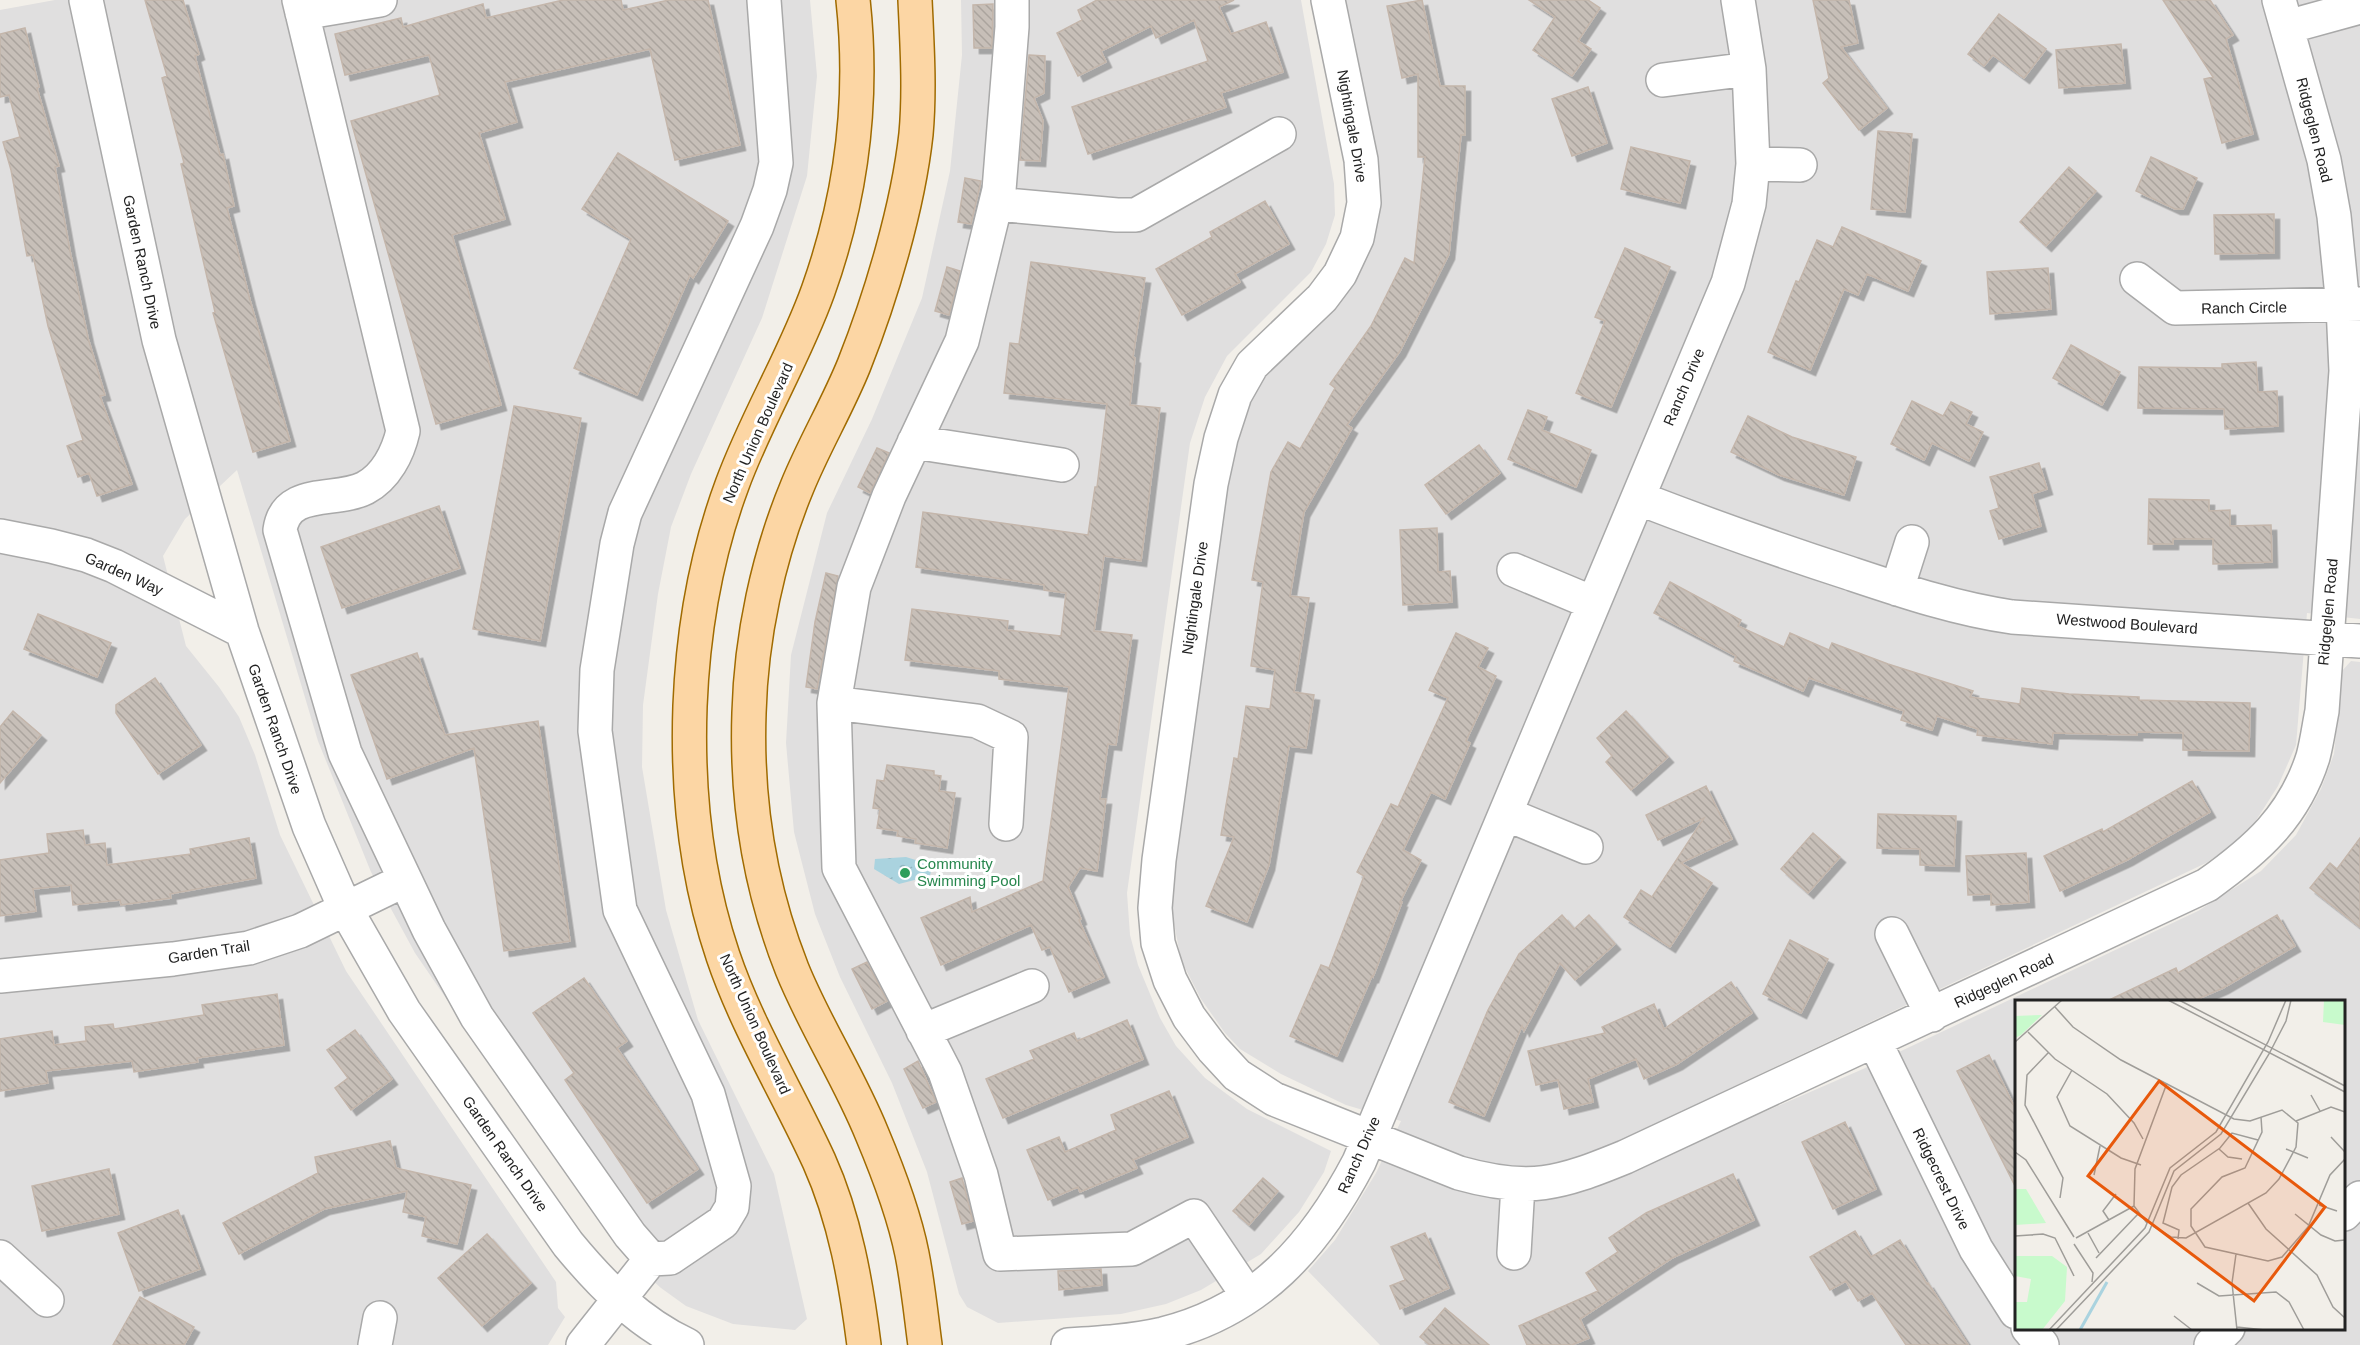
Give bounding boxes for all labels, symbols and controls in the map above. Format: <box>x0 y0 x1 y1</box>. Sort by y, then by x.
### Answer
street label: Nightingale Drive <box>1334 68 1371 184</box>
street label: Ridgeglen Road <box>2293 76 2336 184</box>
street label: Garden Ranch Drive <box>120 193 165 331</box>
street label: Ranch Circle <box>2201 298 2287 317</box>
street label: Ranch Drive <box>1660 345 1707 428</box>
street label: North Union Boulevard <box>719 360 796 506</box>
street label: Nightingale Drive <box>1178 540 1211 656</box>
street label: Garden Way <box>83 549 166 599</box>
street label: Ridgeglen Road <box>2314 558 2341 666</box>
street label: Westwood Boulevard <box>2056 610 2198 637</box>
street label: Garden Ranch Drive <box>245 661 306 796</box>
place label: Community Swimming Pool <box>917 855 1020 889</box>
marker: Community Swimming Pool <box>898 866 912 880</box>
street label: Garden Trail <box>167 937 251 966</box>
street label: Ridgeglen Road <box>1951 950 2056 1011</box>
street label: North Union Boulevard <box>717 951 794 1097</box>
inset map <box>2015 1000 2345 1330</box>
street label: Garden Ranch Drive <box>459 1093 552 1215</box>
street label: Ranch Drive <box>1334 1114 1383 1196</box>
street label: Ridgecrest Drive <box>1910 1125 1973 1232</box>

